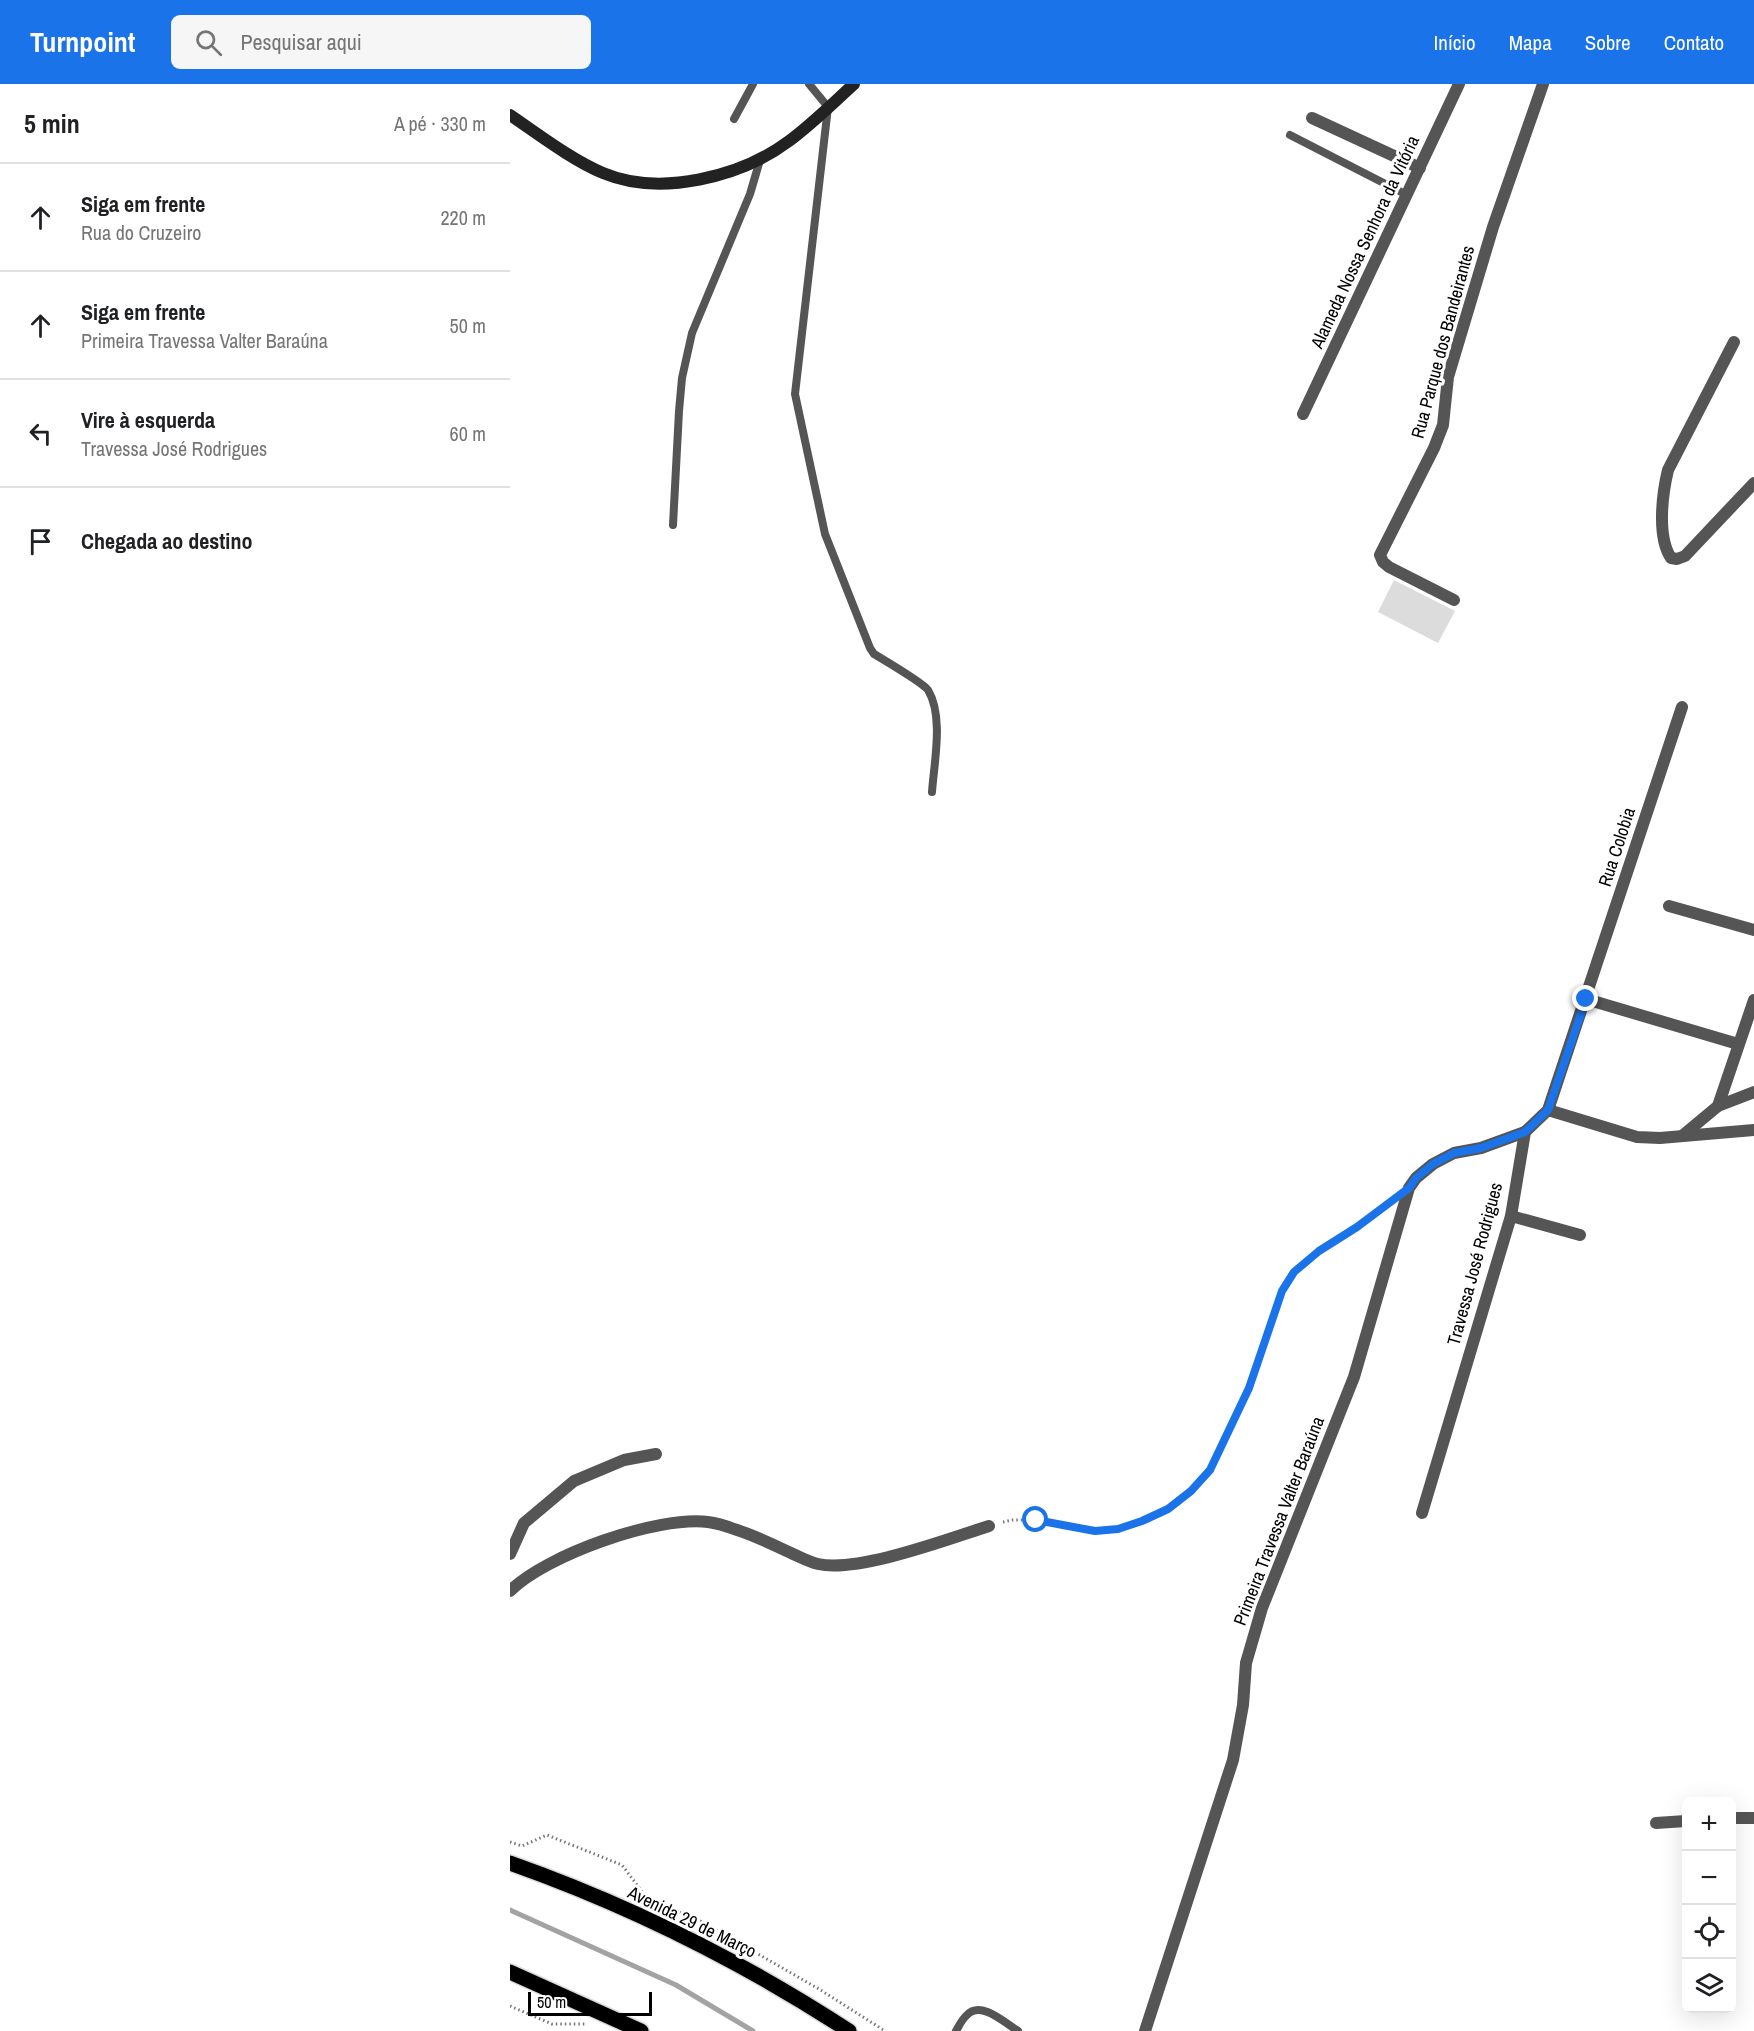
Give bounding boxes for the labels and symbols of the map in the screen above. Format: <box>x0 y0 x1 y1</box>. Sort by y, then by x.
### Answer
street label: Alameda Nossa Senhora da Vitória <box>1304 131 1425 353</box>
street label: Rua Parque dos Bandeirantes <box>1405 243 1480 441</box>
street label: Rua Colobia <box>1592 804 1641 890</box>
route end <box>1572 985 1598 1011</box>
street label: Travessa José Rodrigues <box>1441 1180 1508 1348</box>
street label: Primeira Travessa Valter Baraúna <box>1227 1413 1330 1629</box>
route start <box>1022 1506 1048 1532</box>
street label: Avenida 29 de Março <box>623 1879 761 1963</box>
scale bar <box>528 1989 652 2016</box>

